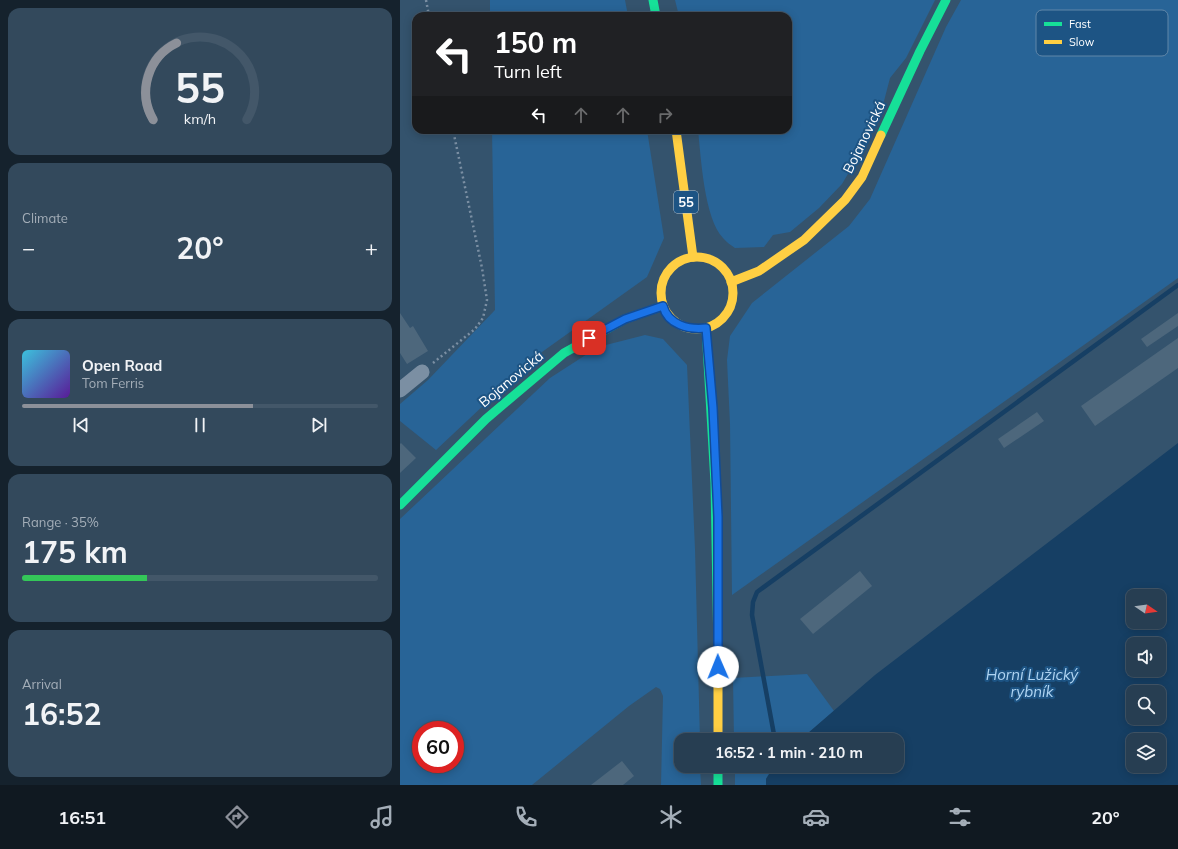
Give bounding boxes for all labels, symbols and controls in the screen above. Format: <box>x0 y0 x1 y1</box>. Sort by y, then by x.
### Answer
legend <box>1036 10 1168 56</box>
text: Fast <box>1069 17 1091 31</box>
text: 150 m <box>494 25 577 60</box>
icon: left <box>428 28 480 80</box>
text: Slow <box>1069 35 1095 49</box>
text: Turn left <box>494 60 562 83</box>
text: 55 <box>175 61 225 113</box>
street label: Bojanovická <box>839 98 889 176</box>
icon: left <box>528 104 550 126</box>
icon: ahead <box>570 104 592 126</box>
icon: ahead <box>612 104 634 126</box>
icon: right <box>654 104 676 126</box>
text: km/h <box>184 109 216 127</box>
road number: 55 <box>674 191 698 213</box>
text: Climate <box>22 210 68 226</box>
text: 20° <box>176 229 224 267</box>
text: − <box>22 234 35 262</box>
text: + <box>365 234 378 262</box>
pin <box>572 321 606 355</box>
icon: arrive <box>578 327 600 349</box>
street label: Bojanovická <box>475 347 547 411</box>
text: Open Road <box>82 356 162 375</box>
text: Tom Ferris <box>82 375 144 391</box>
icon: previous <box>70 414 92 436</box>
icon: pause <box>189 414 211 436</box>
icon: next <box>308 414 330 436</box>
text: Range · 35% <box>22 514 99 530</box>
text: 175 km <box>22 533 128 571</box>
north arrow <box>1126 589 1166 629</box>
map controls <box>1126 589 1166 773</box>
button: sound <box>1126 637 1166 677</box>
position arrow <box>697 646 739 688</box>
water label: Horní Lužický rybník <box>986 665 1079 701</box>
text: Arrival <box>22 676 62 692</box>
button: search <box>1126 685 1166 725</box>
text: 16:52 <box>22 695 101 733</box>
speed limit sign: 60 <box>412 721 464 773</box>
button: layers <box>1126 733 1166 773</box>
text: 16:52 · 1 min · 210 m <box>715 743 863 762</box>
icon: directions <box>223 803 251 831</box>
icon: music <box>368 803 396 831</box>
icon: phone <box>512 803 540 831</box>
icon: climate <box>657 803 685 831</box>
icon: car <box>802 803 830 831</box>
icon: filters <box>946 803 974 831</box>
text: 16:51 <box>58 806 106 829</box>
text: 20° <box>1091 806 1120 829</box>

